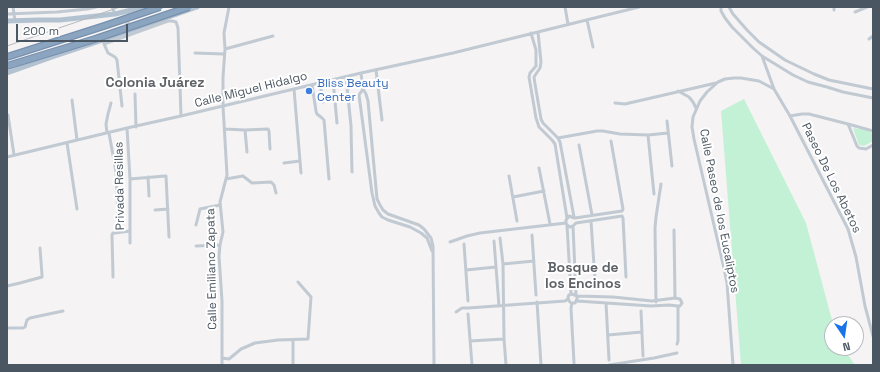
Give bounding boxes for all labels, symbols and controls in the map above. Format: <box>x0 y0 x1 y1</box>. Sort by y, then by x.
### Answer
scale bar <box>18 16 130 42</box>
text: 200 m <box>23 23 59 39</box>
street label: Calle Miguel Hidalgo <box>193 69 309 111</box>
district label: Colonia Juárez <box>105 75 205 91</box>
place label: Bliss Beauty Center <box>317 77 389 105</box>
marker: Bliss Beauty Center <box>304 86 314 96</box>
street label: Paseo De Los Abetos <box>798 121 864 235</box>
street label: Calle Paseo de los Eucaliptos <box>696 128 742 294</box>
street label: Privada Resillas <box>112 142 128 230</box>
street label: Calle Emiliano Zapata <box>204 208 220 330</box>
district label: Bosque de los Encinos <box>545 260 621 292</box>
north arrow <box>824 316 864 356</box>
text: N <box>841 339 852 354</box>

